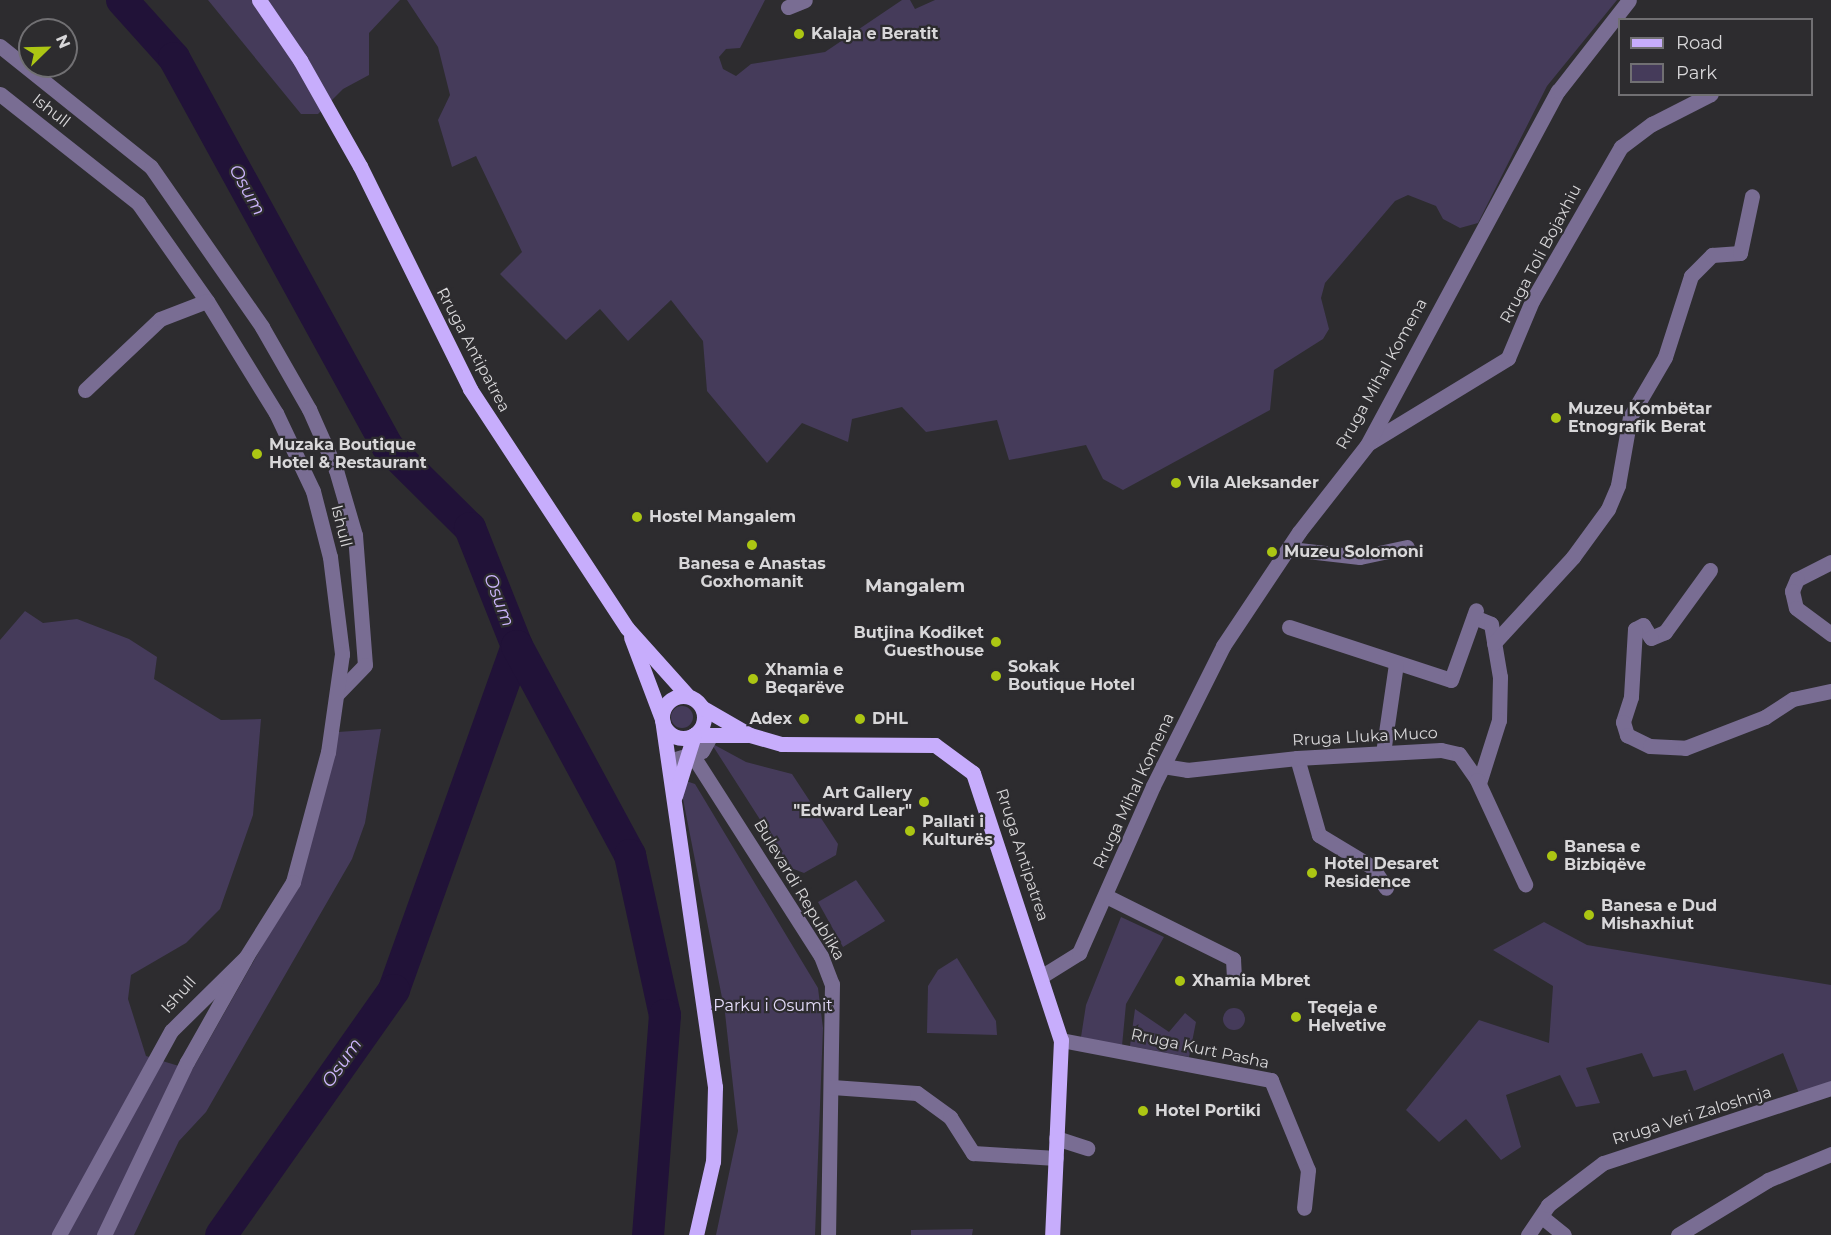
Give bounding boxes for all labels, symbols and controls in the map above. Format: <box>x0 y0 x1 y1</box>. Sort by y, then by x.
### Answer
north arrow <box>18 18 78 78</box>
legend <box>1618 18 1813 96</box>
place label: Kalaja e Beratit <box>811 24 938 44</box>
marker: Kalaja e Beratit <box>792 27 806 41</box>
text: N <box>52 32 74 51</box>
text: Road <box>1676 32 1723 54</box>
text: Park <box>1676 62 1717 84</box>
street label: Ishull <box>28 90 74 132</box>
water label: Osum <box>224 161 270 219</box>
street label: Rruga Toli Bojaxhiu <box>1496 181 1586 327</box>
street label: Rruga Antipatrea <box>432 284 514 416</box>
street label: Rruga Mihal Komena <box>1332 295 1432 453</box>
place label: Muzeu Kombëtar Etnografik Berat <box>1568 399 1712 437</box>
marker: Muzeu Kombëtar Etnografik Berat <box>1549 411 1563 425</box>
place label: Muzaka Boutique Hotel & Restaurant <box>269 435 427 473</box>
marker: Muzaka Boutique Hotel & Restaurant <box>250 447 264 461</box>
place label: Vila Aleksander <box>1188 473 1319 493</box>
marker: Vila Aleksander <box>1169 476 1183 490</box>
street label: Ishull <box>327 503 355 549</box>
place label: Hostel Mangalem <box>649 507 796 527</box>
marker: Hostel Mangalem <box>630 510 644 524</box>
marker: Banesa e Anastas Goxhomanit <box>745 538 759 552</box>
place label: Muzeu Solomoni <box>1284 542 1424 562</box>
marker: Muzeu Solomoni <box>1265 545 1279 559</box>
place label: Banesa e Anastas Goxhomanit <box>678 554 826 592</box>
water label: Osum <box>479 570 519 630</box>
district label: Mangalem <box>865 575 965 597</box>
place label: Butjina Kodiket Guesthouse <box>854 623 984 661</box>
marker: Butjina Kodiket Guesthouse <box>989 635 1003 649</box>
place label: Sokak Boutique Hotel <box>1008 657 1135 695</box>
place label: Xhamia e Beqarëve <box>765 660 844 698</box>
marker: Sokak Boutique Hotel <box>989 669 1003 683</box>
marker: Xhamia e Beqarëve <box>746 672 760 686</box>
place label: Adex <box>749 709 792 729</box>
place label: DHL <box>872 709 908 729</box>
street label: Rruga Mihal Komena <box>1089 710 1179 872</box>
marker: Adex <box>797 712 811 726</box>
marker: DHL <box>853 712 867 726</box>
street label: Rruga Lluka Muco <box>1292 724 1438 750</box>
place label: Art Gallery "Edward Lear" <box>793 783 912 821</box>
street label: Rruga Antipatrea <box>992 786 1052 924</box>
marker: Art Gallery "Edward Lear" <box>917 795 931 809</box>
place label: Pallati i Kulturës <box>922 812 993 850</box>
street label: Bulevardi Republika <box>749 816 849 964</box>
marker: Pallati i Kulturës <box>903 824 917 838</box>
place label: Banesa e Bizbiqëve <box>1564 837 1646 875</box>
marker: Banesa e Bizbiqëve <box>1545 849 1559 863</box>
place label: Hotel Desaret Residence <box>1324 854 1439 892</box>
marker: Hotel Desaret Residence <box>1305 866 1319 880</box>
place label: Banesa e Dud Mishaxhiut <box>1601 896 1717 934</box>
marker: Banesa e Dud Mishaxhiut <box>1582 908 1596 922</box>
place label: Xhamia Mbret <box>1192 971 1310 991</box>
street label: Ishull <box>158 973 200 1017</box>
marker: Xhamia Mbret <box>1173 974 1187 988</box>
park label: Parku i Osumit <box>713 996 833 1016</box>
place label: Teqeja e Helvetive <box>1308 998 1386 1036</box>
marker: Teqeja e Helvetive <box>1289 1010 1303 1024</box>
street label: Rruga Kurt Pasha <box>1129 1025 1271 1073</box>
water label: Osum <box>317 1034 367 1092</box>
street label: Rruga Veri Zaloshnja <box>1610 1083 1774 1149</box>
place label: Hotel Portiki <box>1155 1101 1261 1121</box>
marker: Hotel Portiki <box>1136 1104 1150 1118</box>

